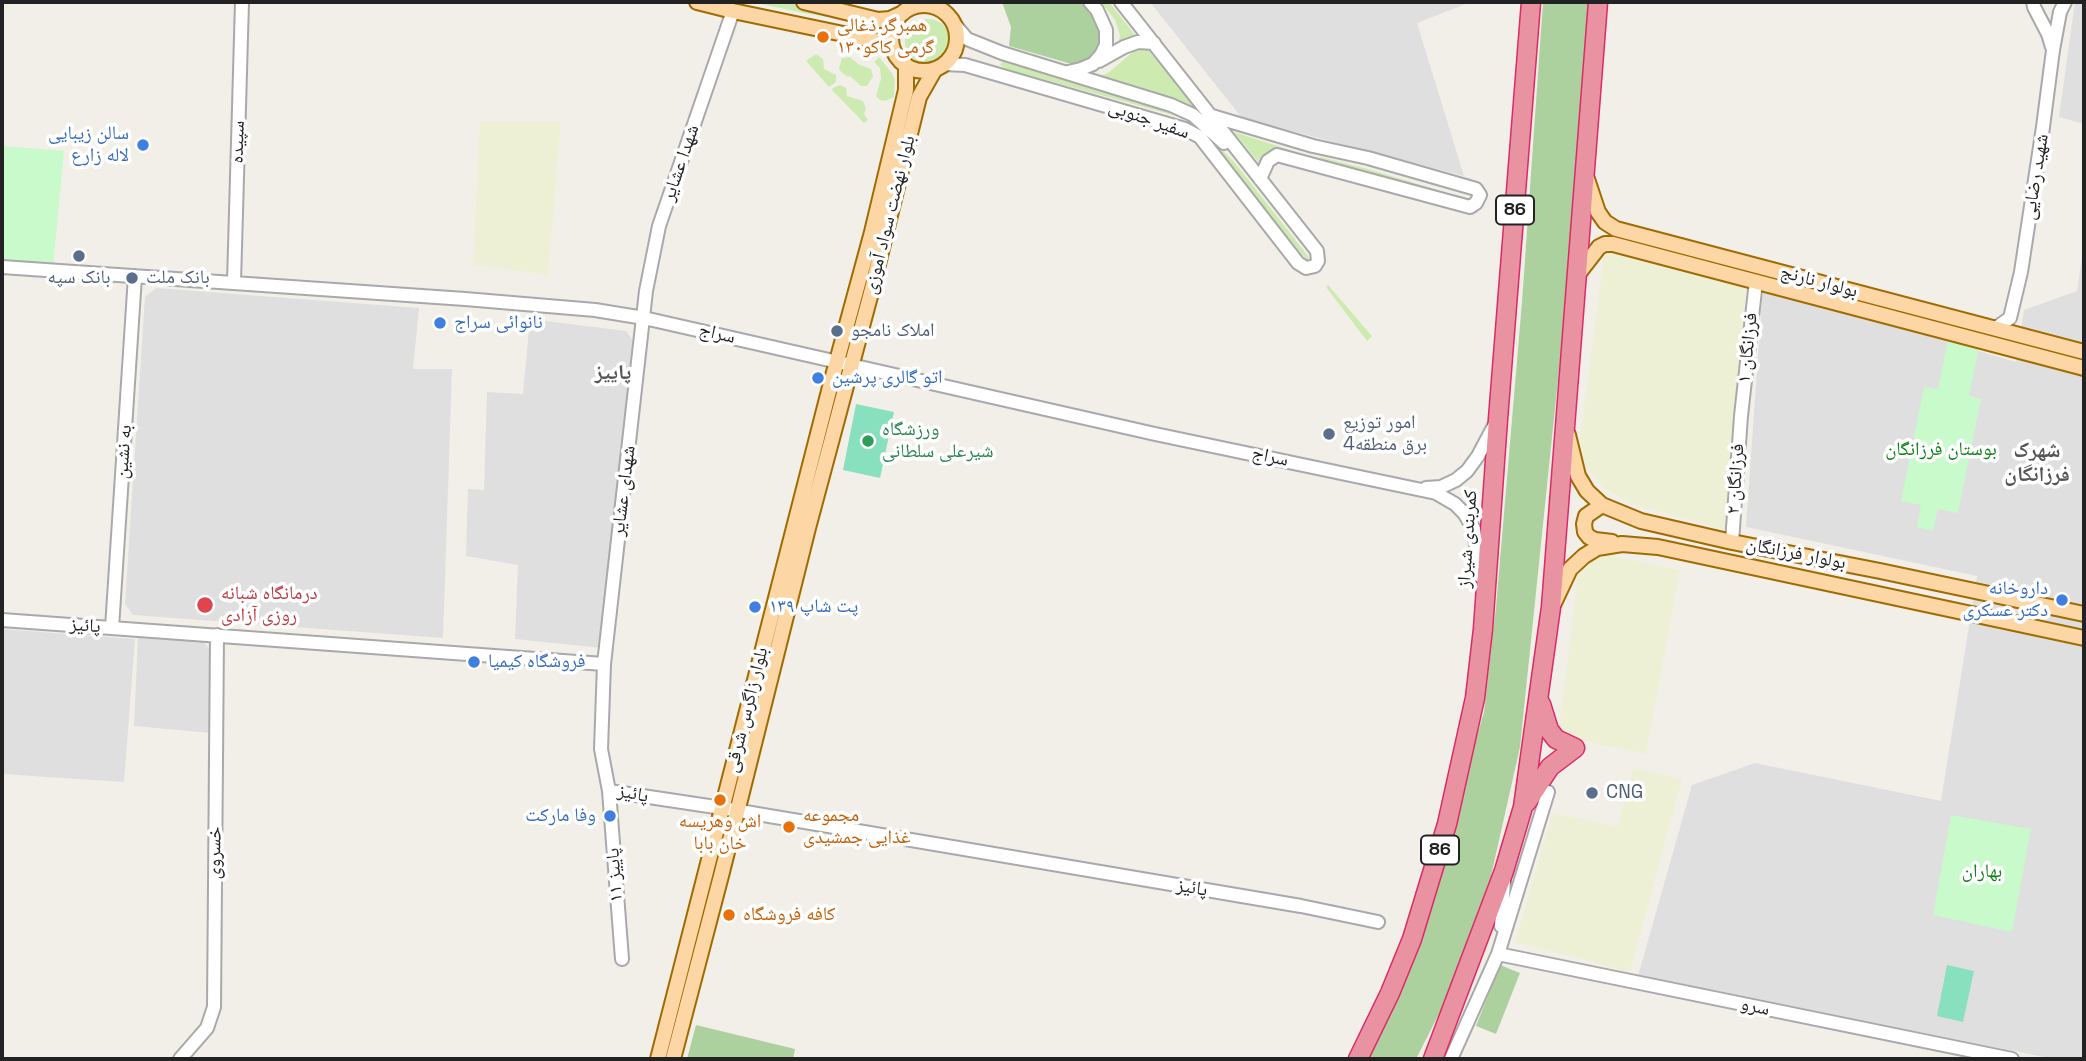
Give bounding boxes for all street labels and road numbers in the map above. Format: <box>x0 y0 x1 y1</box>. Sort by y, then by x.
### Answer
street label: سفیر جنوبی <box>1106 96 1192 144</box>
street label: سپیده <box>226 120 250 164</box>
street label: شهدا عشایر <box>657 122 705 204</box>
street label: شهید رضایی <box>2018 132 2054 222</box>
street label: بلوار نهضت سواد آموزی <box>859 133 921 297</box>
road number: 86 <box>1496 196 1534 224</box>
street label: بولوار نارنج <box>1778 261 1860 303</box>
street label: فرزانگان ۱ <box>1733 312 1763 384</box>
street label: سراج <box>697 319 737 349</box>
street label: به نشین <box>111 424 137 480</box>
street label: سراج <box>1250 442 1290 472</box>
street label: فرزانگان ۲ <box>1722 443 1750 515</box>
street label: شهدای عشایر <box>607 444 641 538</box>
street label: کمربندی شیراز <box>1453 489 1483 589</box>
street label: بولوار فرزانگان <box>1744 533 1848 575</box>
street label: پائیز <box>69 614 101 638</box>
street label: بلوار زاگرس شرقی <box>720 645 774 775</box>
street label: پائیز <box>616 780 650 808</box>
street label: خسروى <box>203 826 227 880</box>
road number: 86 <box>1421 836 1459 864</box>
street label: پاییز ۱۱ <box>602 847 628 903</box>
street label: پائیز <box>1175 874 1209 902</box>
street label: سرو <box>1738 993 1772 1021</box>

